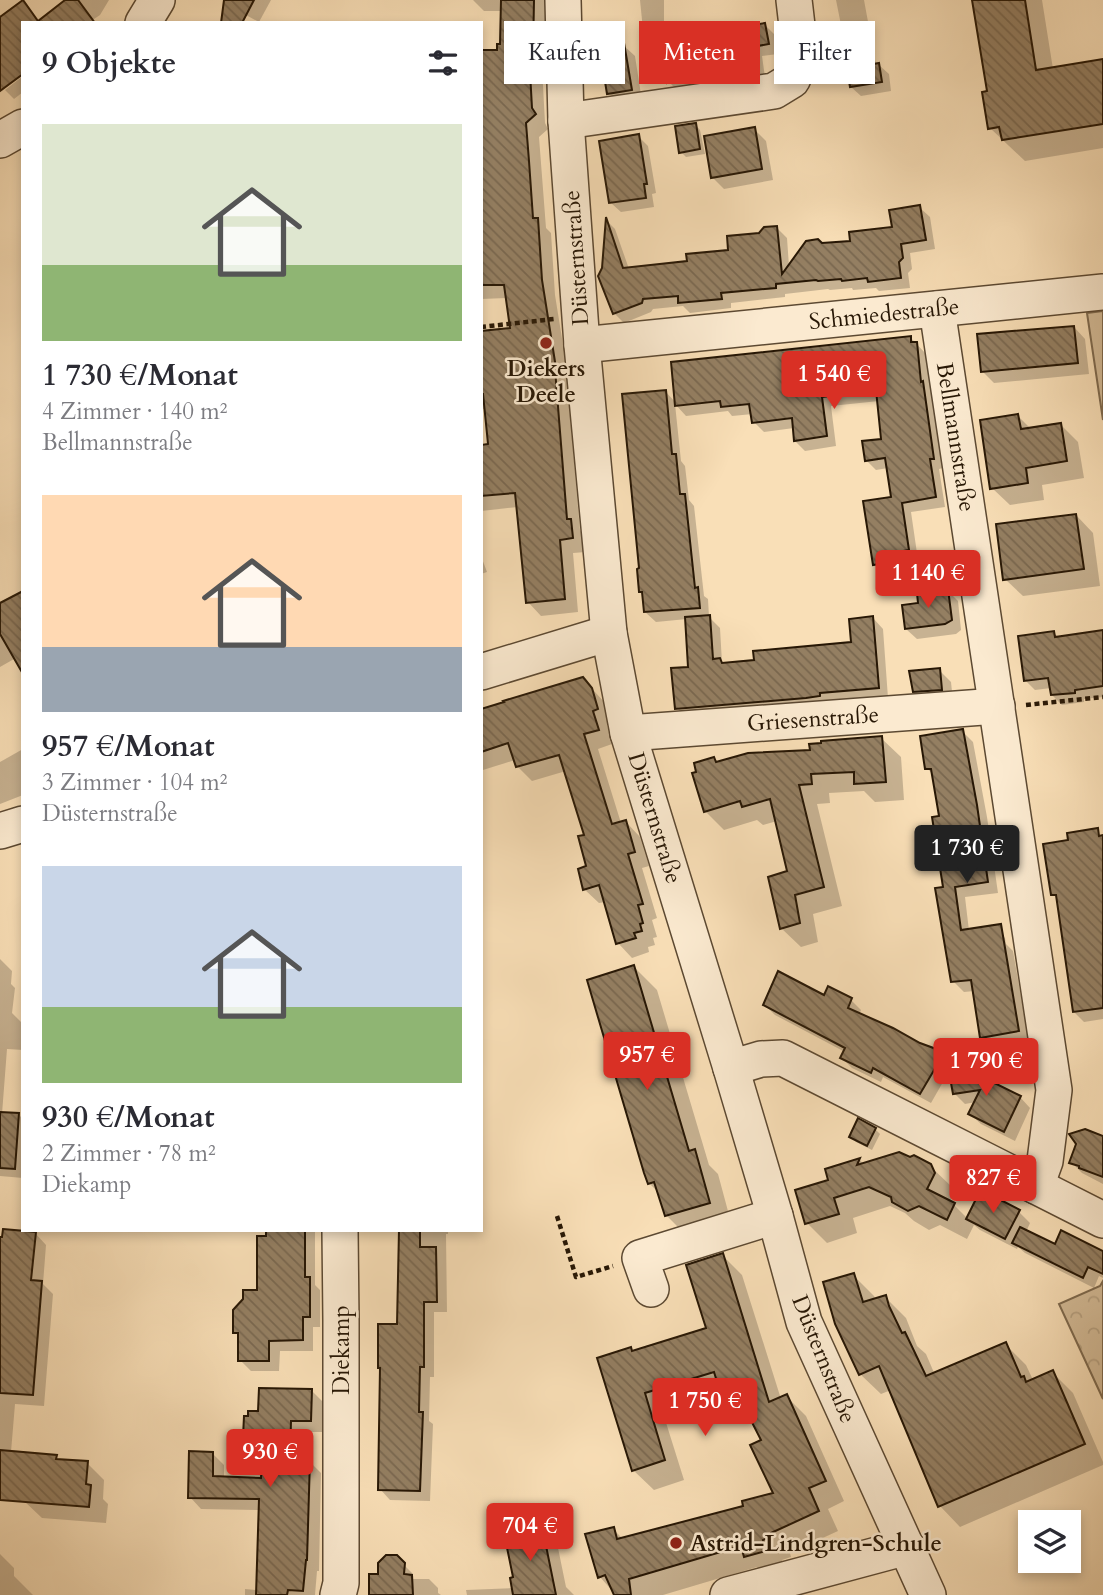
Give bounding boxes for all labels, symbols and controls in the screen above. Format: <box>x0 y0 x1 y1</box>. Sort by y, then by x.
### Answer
chip: Kaufen <box>504 21 625 84</box>
chip: Mieten <box>639 21 760 84</box>
chip: Filter <box>774 21 875 84</box>
text: 9 Objekte <box>42 43 176 84</box>
icon: filters <box>424 44 462 82</box>
icon: home <box>189 169 315 295</box>
street label: Düsternstraße <box>556 189 596 327</box>
street label: Schmiedestraße <box>807 291 961 337</box>
marker: Diekers Deele <box>538 335 554 351</box>
pin: 1 540 € <box>769 352 899 411</box>
place label: Diekers Deele <box>507 353 585 410</box>
text: 1 730 €/Monat <box>42 355 238 396</box>
text: 1 540 € <box>797 358 871 389</box>
street label: Bellmannstraße <box>929 360 983 514</box>
text: 4 Zimmer · 140 m² <box>42 396 227 427</box>
text: Bellmannstraße <box>42 427 193 458</box>
icon: home <box>189 540 315 666</box>
pin: 1 140 € <box>863 550 993 610</box>
text: 1 140 € <box>891 557 965 588</box>
street label: Griesenstraße <box>746 699 880 739</box>
text: 957 €/Monat <box>42 726 214 767</box>
street label: Düsternstraße <box>620 749 690 887</box>
text: 3 Zimmer · 104 m² <box>42 767 227 798</box>
text: Düsternstraße <box>42 798 178 829</box>
pin: 1 730 € <box>902 826 1032 885</box>
text: 1 730 € <box>930 832 1004 863</box>
icon: home <box>189 911 315 1037</box>
pin: 957 € <box>598 1032 696 1092</box>
pin: 1 790 € <box>921 1038 1051 1098</box>
text: 957 € <box>619 1039 675 1070</box>
text: 1 790 € <box>949 1045 1023 1076</box>
text: 930 €/Monat <box>42 1097 214 1138</box>
text: 2 Zimmer · 78 m² <box>42 1138 216 1169</box>
pin: 827 € <box>944 1156 1042 1215</box>
text: 827 € <box>965 1162 1021 1193</box>
text: Diekamp <box>42 1169 132 1200</box>
street label: Düsternstraße <box>784 1290 864 1428</box>
street label: Diekamp <box>326 1305 357 1395</box>
pin: 1 750 € <box>640 1378 770 1438</box>
text: 1 750 € <box>668 1385 742 1416</box>
pin: 930 € <box>221 1430 319 1489</box>
text: 930 € <box>242 1436 298 1467</box>
pin: 704 € <box>481 1504 579 1563</box>
text: 704 € <box>502 1510 558 1541</box>
map controls <box>1018 1510 1081 1573</box>
button: layers <box>1018 1510 1081 1573</box>
place label: Astrid-Lindgren-Schule <box>690 1528 942 1559</box>
marker: Astrid-Lindgren-Schule <box>668 1535 684 1551</box>

